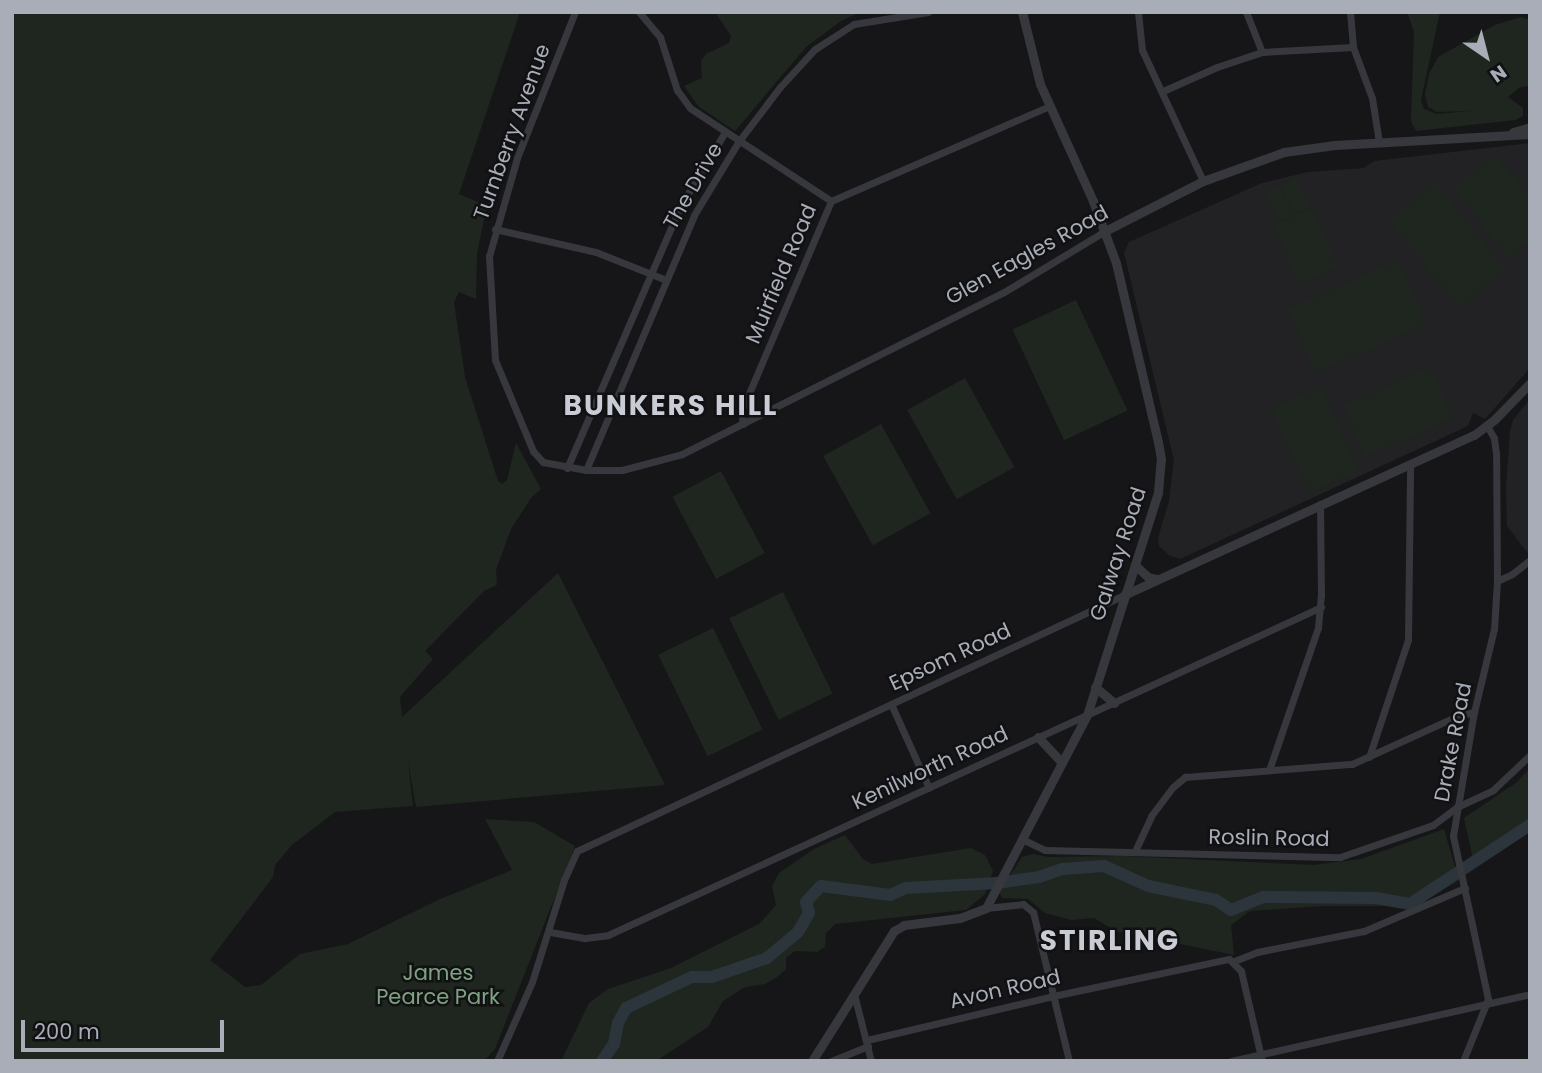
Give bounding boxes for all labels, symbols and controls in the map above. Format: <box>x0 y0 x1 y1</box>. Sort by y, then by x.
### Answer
north arrow <box>1451 21 1521 91</box>
street label: Turnberry Avenue <box>468 41 556 223</box>
text: N <box>1485 58 1512 89</box>
street label: The Drive <box>658 138 728 234</box>
street label: Muirfield Road <box>740 200 822 348</box>
street label: Glen Eagles Road <box>941 200 1113 310</box>
district label: BUNKERS HILL <box>565 389 777 423</box>
street label: Galway Road <box>1085 484 1151 624</box>
street label: Epsom Road <box>885 618 1015 696</box>
street label: Drake Road <box>1429 680 1477 804</box>
street label: Kenilworth Road <box>848 721 1012 815</box>
street label: Roslin Road <box>1208 824 1330 852</box>
district label: STIRLING <box>1041 924 1179 958</box>
park label: James Pearce Park <box>376 960 500 1010</box>
street label: Avon Road <box>947 964 1063 1014</box>
scale bar <box>24 1006 228 1050</box>
text: 200 m <box>34 1017 100 1046</box>

